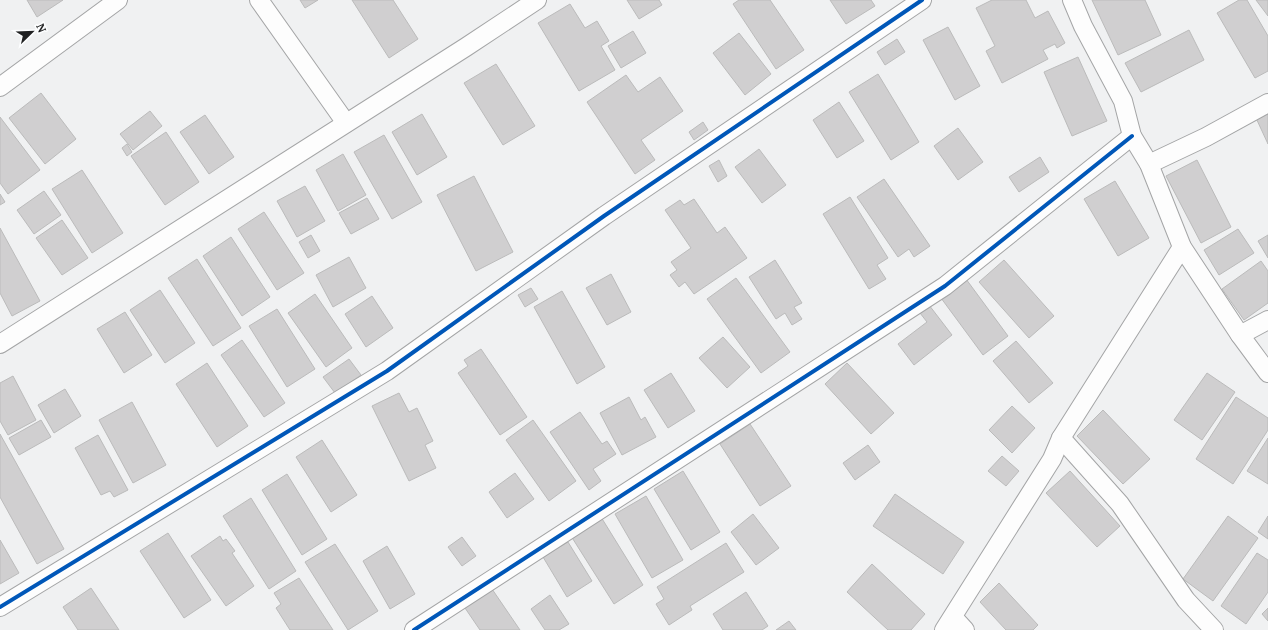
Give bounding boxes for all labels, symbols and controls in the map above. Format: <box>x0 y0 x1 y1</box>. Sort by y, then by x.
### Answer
north arrow <box>12 12 52 52</box>
text: N <box>33 22 50 35</box>

